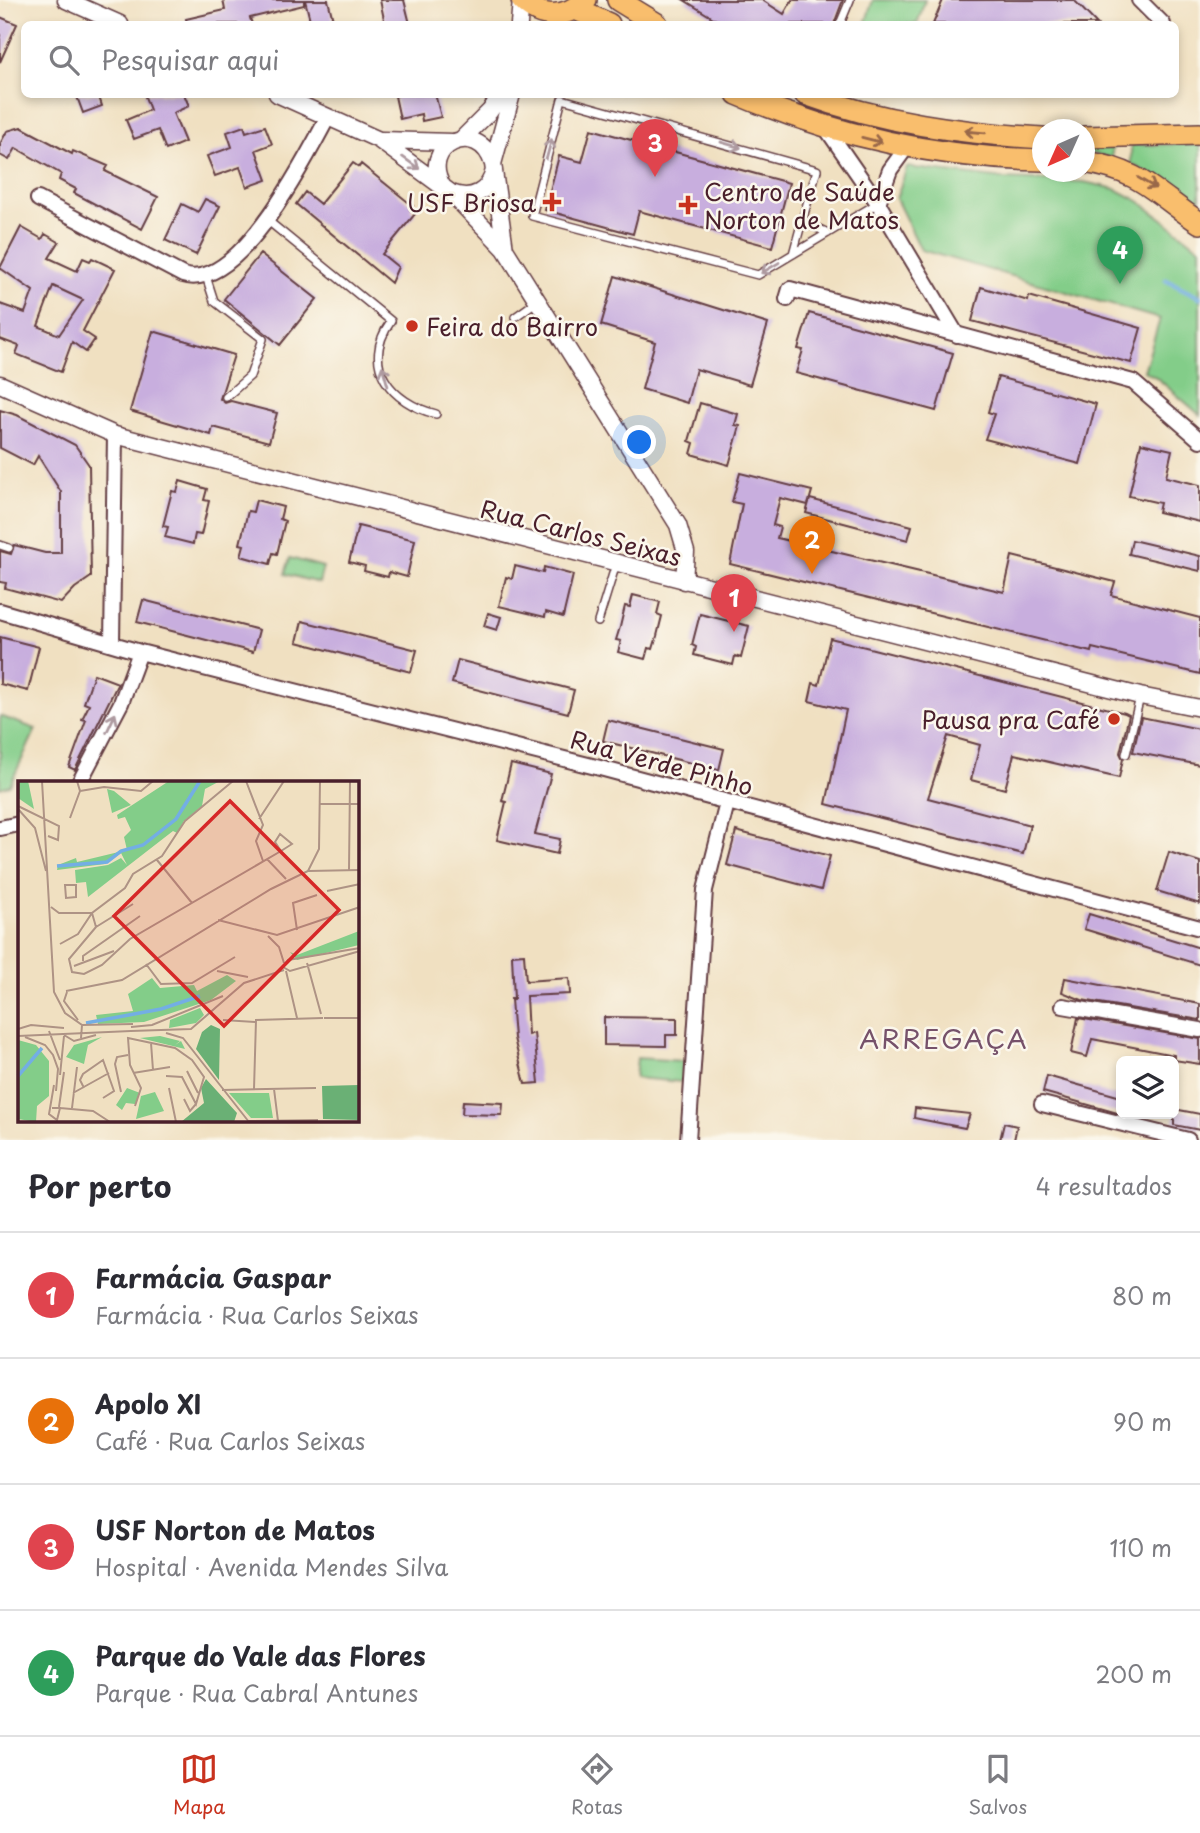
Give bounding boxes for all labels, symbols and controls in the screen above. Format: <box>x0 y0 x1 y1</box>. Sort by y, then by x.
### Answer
search box <box>21 21 1179 98</box>
text: Pesquisar aqui <box>101 40 279 79</box>
icon: search <box>45 41 83 79</box>
pin: 3 <box>632 119 678 177</box>
north arrow <box>1032 119 1095 182</box>
one-way arrow <box>964 125 986 138</box>
one-way arrow <box>860 134 882 147</box>
one-way arrow <box>543 139 556 161</box>
one-way arrow <box>720 140 742 153</box>
one-way arrow <box>401 156 420 170</box>
place label: Centro de Saúde Norton de Matos <box>704 173 899 237</box>
one-way arrow <box>1136 177 1156 191</box>
place label: USF Briosa <box>407 184 536 220</box>
marker: USF Briosa <box>542 192 562 212</box>
marker: Centro de Saúde Norton de Matos <box>678 195 698 215</box>
pin: 4 <box>1097 226 1143 284</box>
one-way arrow <box>760 262 780 276</box>
place label: Feira do Bairro <box>426 308 598 344</box>
marker: Feira do Bairro <box>404 318 420 334</box>
one-way arrow <box>377 366 390 388</box>
your location <box>622 425 656 459</box>
street label: Rua Carlos Seixas <box>477 490 685 574</box>
pin: 2 <box>789 516 835 574</box>
pin: 1 <box>711 574 757 632</box>
place label: Pausa pra Café <box>921 701 1100 737</box>
marker: Pausa pra Café <box>1106 711 1122 727</box>
one-way arrow <box>105 713 119 734</box>
street label: Rua Verde Pinho <box>567 720 757 804</box>
inset map <box>18 781 359 1122</box>
district label: ARREGAÇA <box>859 1019 1029 1058</box>
map controls <box>1116 1056 1179 1119</box>
button: layers <box>1116 1056 1179 1119</box>
text: Por perto <box>28 1163 171 1208</box>
text: 4 resultados <box>1036 1168 1172 1203</box>
text: Farmácia Gaspar <box>95 1258 331 1297</box>
text: 1 <box>46 1278 57 1313</box>
text: 80 m <box>1112 1278 1172 1313</box>
text: Farmácia · Rua Carlos Seixas <box>95 1297 419 1332</box>
text: Apolo XI <box>95 1384 201 1423</box>
text: 2 <box>43 1404 59 1439</box>
text: 90 m <box>1113 1404 1172 1439</box>
text: Café · Rua Carlos Seixas <box>95 1423 365 1458</box>
text: USF Norton de Matos <box>95 1510 375 1549</box>
text: 3 <box>43 1530 59 1565</box>
text: 110 m <box>1110 1530 1172 1565</box>
text: Hospital · Avenida Mendes Silva <box>95 1549 448 1584</box>
text: Parque do Vale das Flores <box>95 1636 426 1675</box>
text: 4 <box>43 1656 59 1691</box>
text: 200 m <box>1095 1656 1172 1691</box>
text: Parque · Rua Cabral Antunes <box>95 1675 418 1710</box>
tab: Mapa <box>173 1750 225 1820</box>
tab: Rotas <box>571 1750 623 1820</box>
tab: Salvos <box>968 1750 1027 1820</box>

